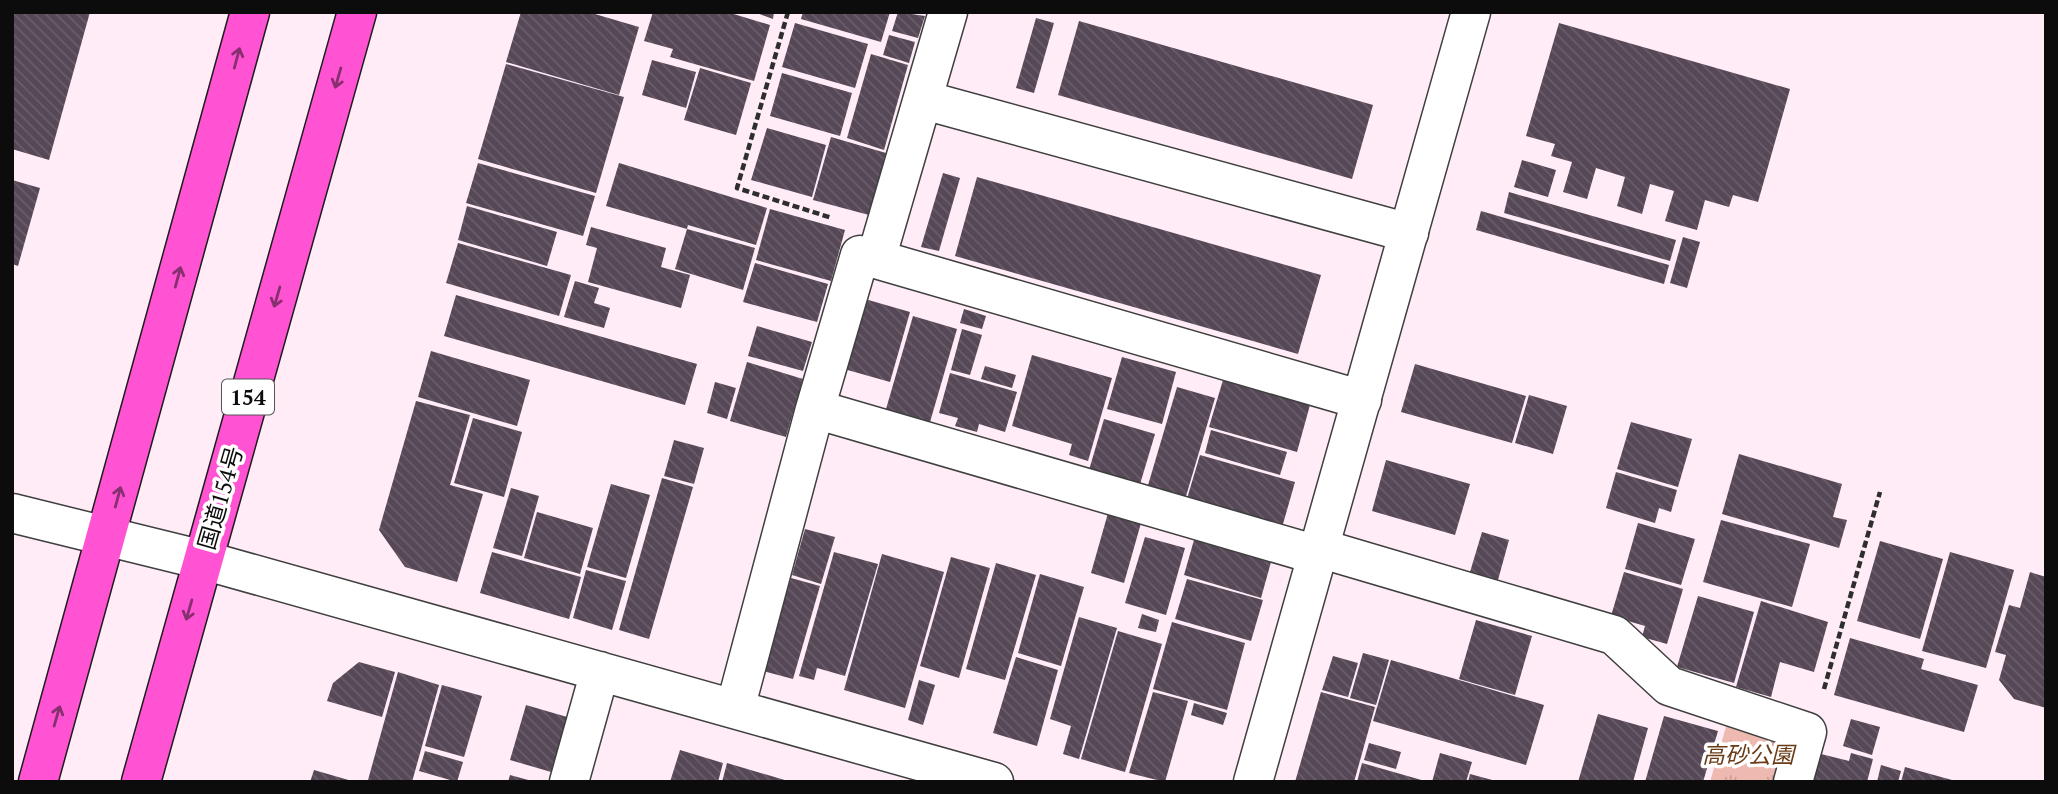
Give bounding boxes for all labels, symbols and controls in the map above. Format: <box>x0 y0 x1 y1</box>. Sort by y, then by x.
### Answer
one-way arrow <box>232 47 245 69</box>
one-way arrow <box>331 66 344 89</box>
one-way arrow <box>172 267 185 289</box>
one-way arrow <box>269 286 282 308</box>
road number: 154 <box>222 380 274 414</box>
street label: 国道154号 <box>191 443 249 553</box>
one-way arrow <box>112 486 125 509</box>
one-way arrow <box>181 599 194 621</box>
one-way arrow <box>51 705 64 728</box>
park label: 高砂公園 <box>1702 739 1797 770</box>

